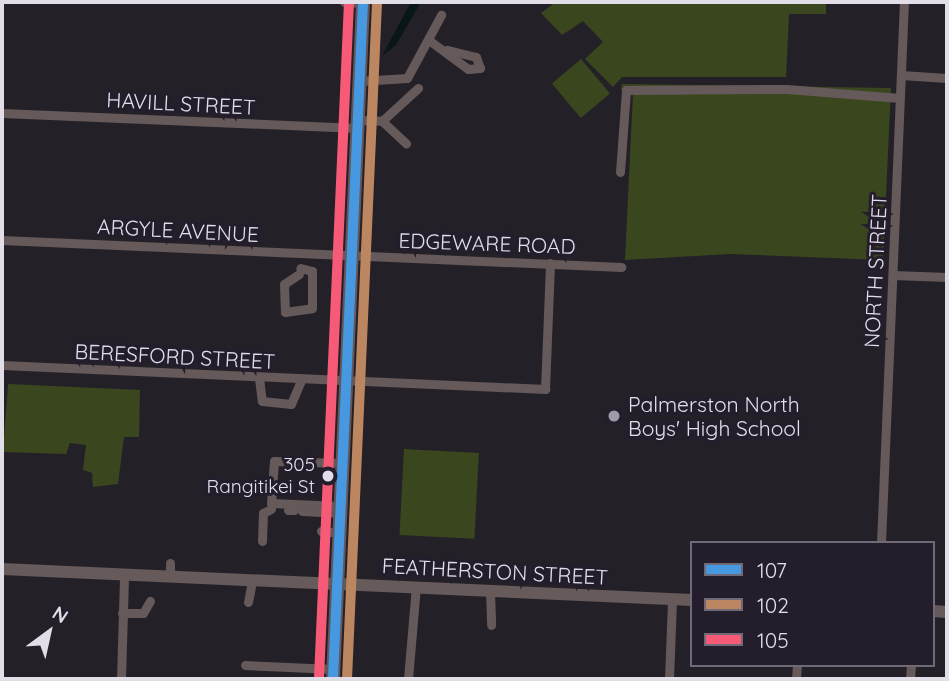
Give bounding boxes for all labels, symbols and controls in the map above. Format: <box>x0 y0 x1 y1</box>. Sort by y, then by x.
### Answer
street label: HAVILL STREET <box>106 87 256 119</box>
street label: NORTH STREET <box>858 194 892 348</box>
street label: ARGYLE AVENUE <box>97 213 259 247</box>
street label: EDGEWARE ROAD <box>398 227 576 259</box>
street label: BERESFORD STREET <box>74 338 276 374</box>
place label: Palmerston North Boys' High School <box>628 391 801 441</box>
marker: Palmerston North Boys' High School <box>606 408 622 424</box>
place label: 305 Rangitikei St <box>206 454 315 498</box>
marker: 305 Rangitikei St <box>321 469 335 483</box>
legend <box>690 541 935 667</box>
street label: FEATHERSTON STREET <box>381 552 609 590</box>
text: 107 <box>757 557 787 583</box>
text: 102 <box>757 592 789 618</box>
north arrow <box>14 597 84 667</box>
text: N <box>48 601 73 628</box>
text: 105 <box>757 627 789 653</box>

